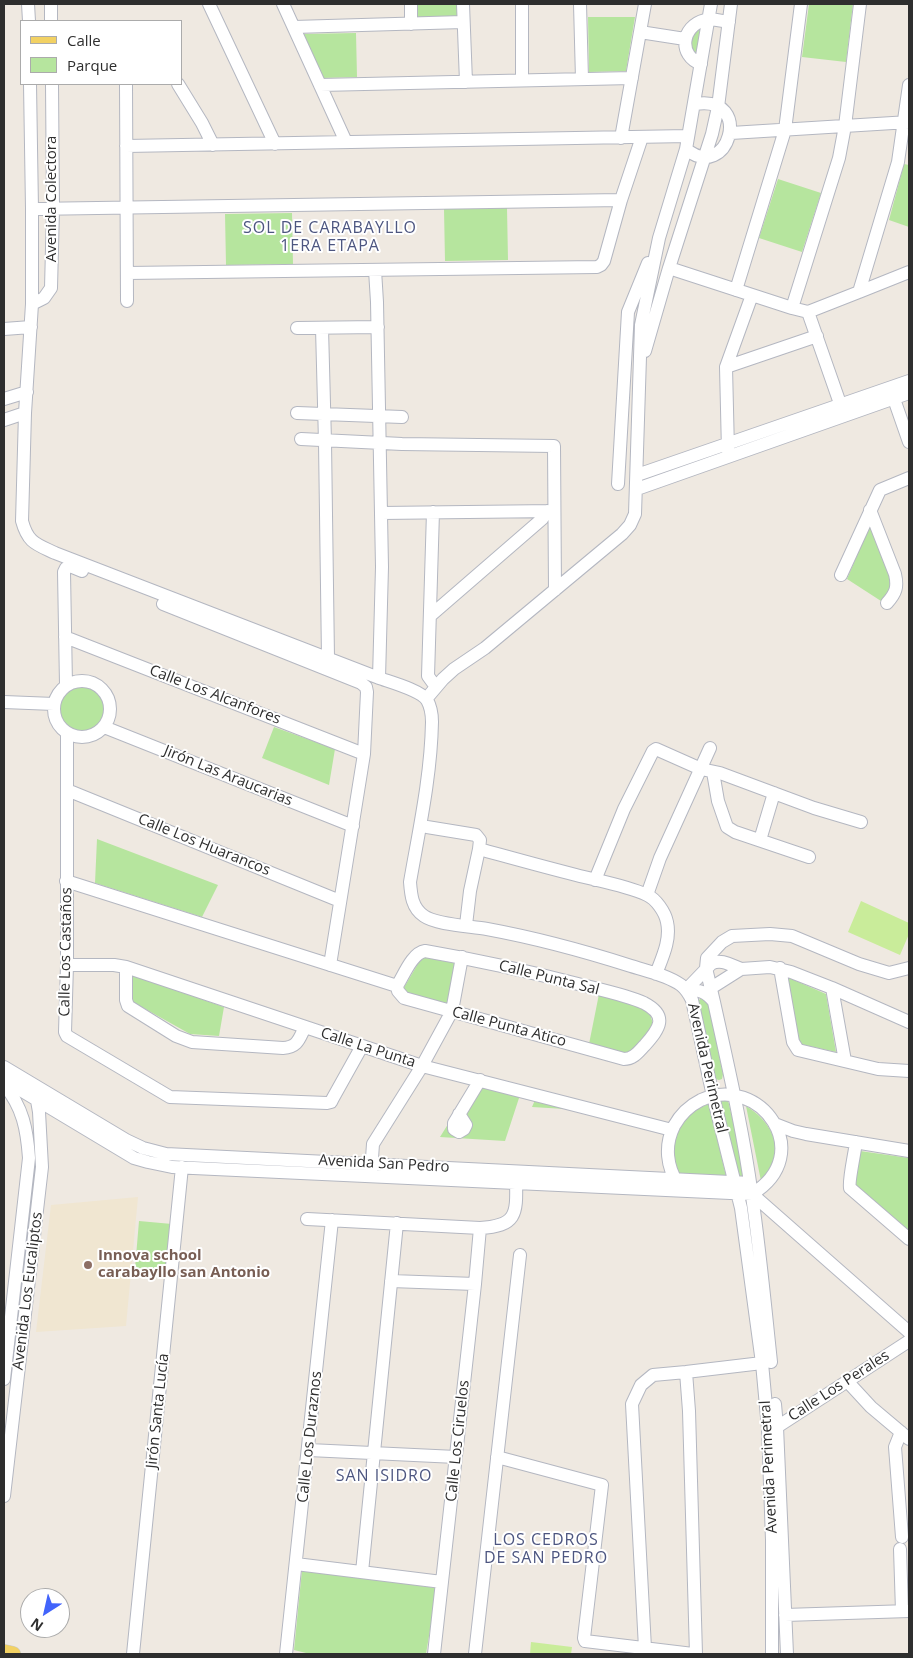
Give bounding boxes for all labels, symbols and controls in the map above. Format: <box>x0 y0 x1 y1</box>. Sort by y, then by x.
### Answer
legend <box>20 20 182 85</box>
text: Calle <box>67 30 101 50</box>
text: Parque <box>67 55 117 75</box>
street label: Avenida Colectora <box>43 136 61 262</box>
district label: SOL DE CARABAYLLO 1ERA ETAPA <box>241 218 419 256</box>
street label: Calle Los Alcanfores <box>147 662 283 728</box>
street label: Jirón Las Araucarias <box>161 742 295 810</box>
street label: Calle Los Huarancos <box>135 810 273 880</box>
street label: Calle Los Castaños <box>56 887 76 1017</box>
street label: Calle Punta Sal <box>497 957 601 999</box>
street label: Avenida Perimetral <box>683 1001 731 1135</box>
street label: Calle Punta Atico <box>450 1003 568 1051</box>
street label: Calle La Punta <box>318 1024 418 1072</box>
street label: Avenida San Pedro <box>318 1152 450 1176</box>
street label: Avenida Los Eucaliptos <box>9 1211 47 1371</box>
place label: Innova school carabayllo san Antonio <box>98 1247 270 1282</box>
marker: Innova school carabayllo san Antonio <box>82 1259 94 1271</box>
street label: Calle Los Perales <box>785 1347 893 1425</box>
street label: Jirón Santa Lucía <box>143 1353 173 1469</box>
street label: Calle Los Duraznos <box>294 1370 326 1504</box>
street label: Calle Los Ciruelos <box>443 1379 473 1503</box>
street label: Avenida Perimetral <box>757 1400 781 1534</box>
district label: SAN ISIDRO <box>334 1466 434 1486</box>
district label: LOS CEDROS DE SAN PEDRO <box>482 1530 610 1568</box>
north arrow <box>20 1588 70 1638</box>
text: N <box>27 1614 47 1636</box>

